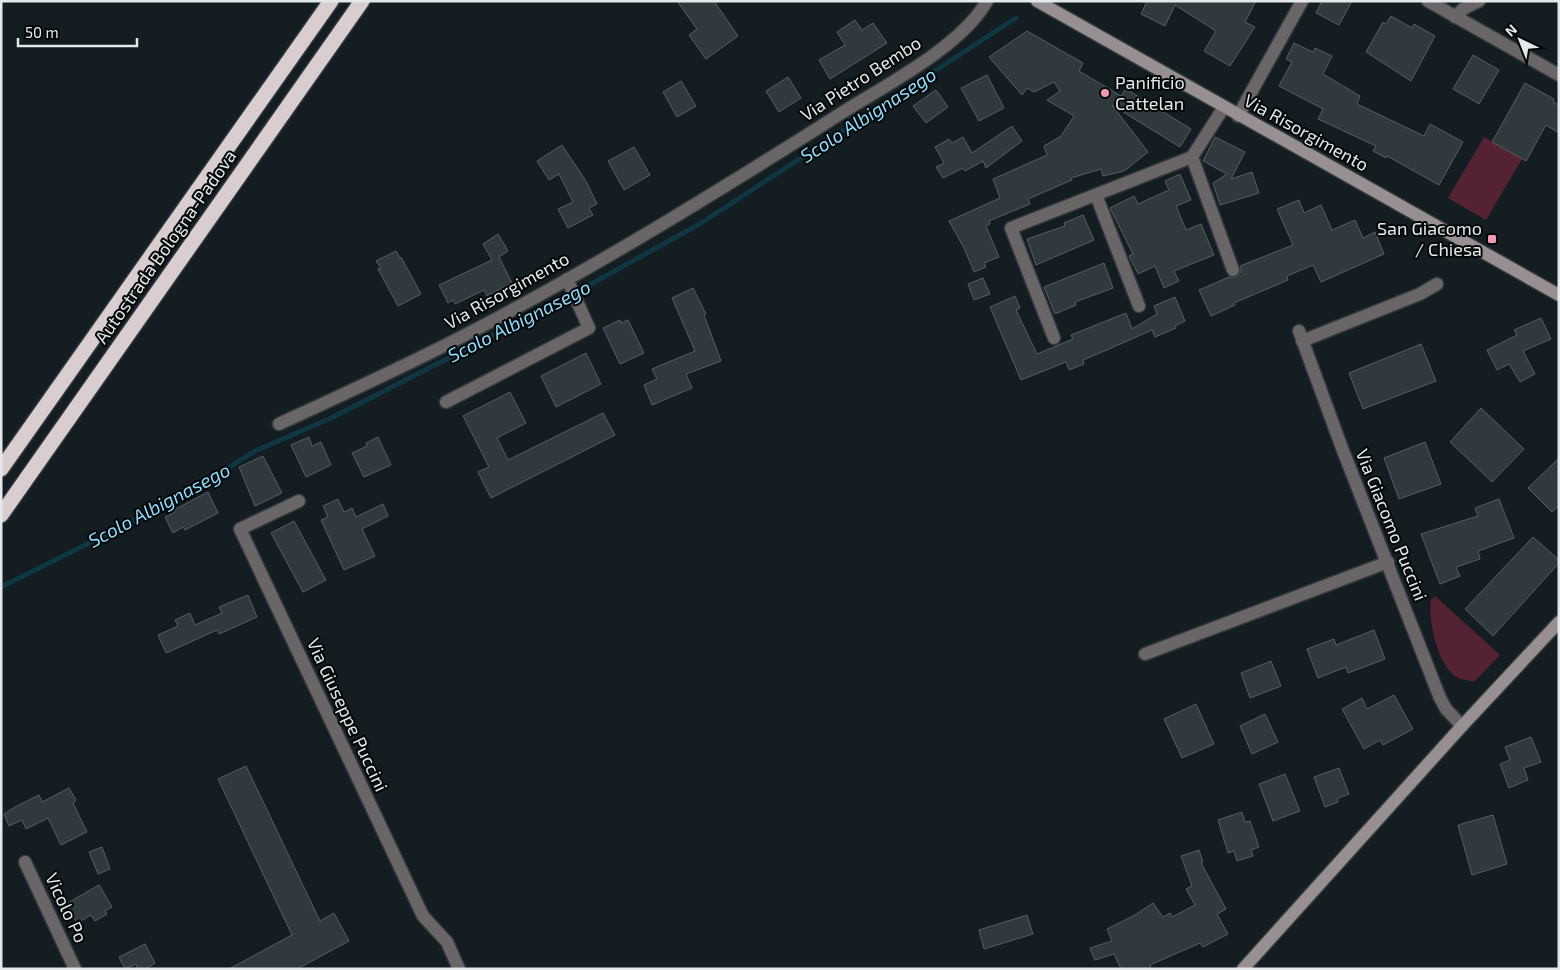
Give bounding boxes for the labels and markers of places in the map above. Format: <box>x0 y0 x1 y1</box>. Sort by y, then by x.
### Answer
place label: Panificio Cattelan <box>1115 71 1185 114</box>
marker: Panificio Cattelan <box>1099 87 1111 99</box>
place label: San Giacomo / Chiesa <box>1377 217 1482 260</box>
marker: San Giacomo / Chiesa <box>1486 233 1498 245</box>

